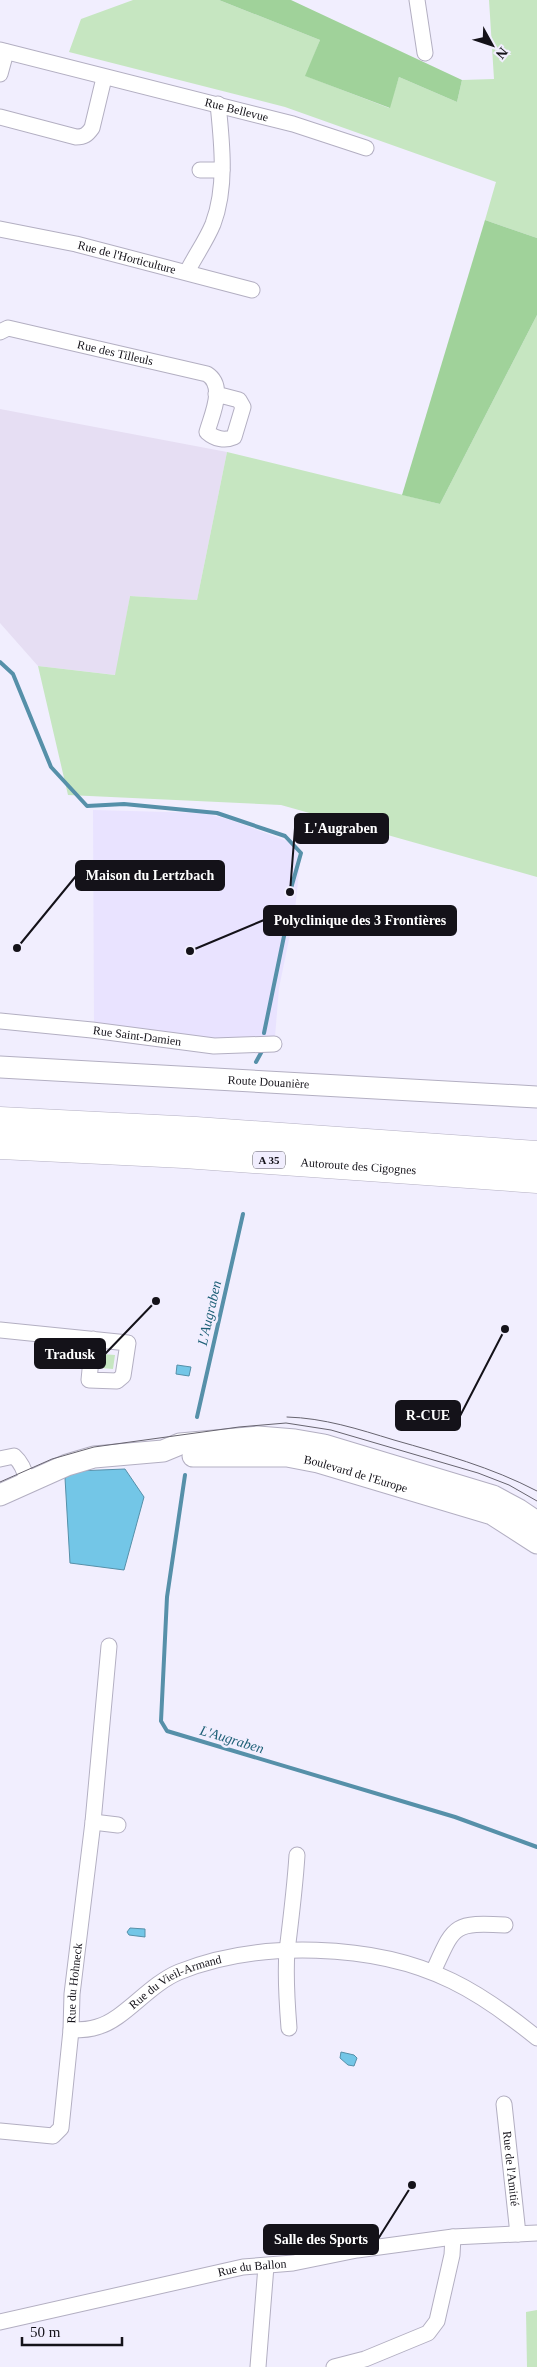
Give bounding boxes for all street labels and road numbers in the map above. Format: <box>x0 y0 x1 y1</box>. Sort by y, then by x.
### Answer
street label: Rue Bellevue <box>203 95 270 124</box>
street label: Rue de l'Horticulture <box>76 238 177 277</box>
street label: Rue des Tilleuls <box>76 337 155 368</box>
street label: Rue Saint-Damien <box>92 1023 182 1049</box>
street label: Route Douanière <box>227 1073 310 1091</box>
road number: A 35 <box>253 1152 285 1168</box>
street label: Autoroute des Cigognes <box>300 1155 417 1177</box>
street label: Boulevard de l'Europe <box>303 1452 409 1495</box>
street label: Rue du Hohneck <box>64 1942 85 2024</box>
street label: Rue du Vieil-Armand <box>126 1952 223 2012</box>
street label: Rue de l'Amitié <box>500 2130 522 2207</box>
street label: Rue du Ballon <box>216 2257 287 2280</box>

